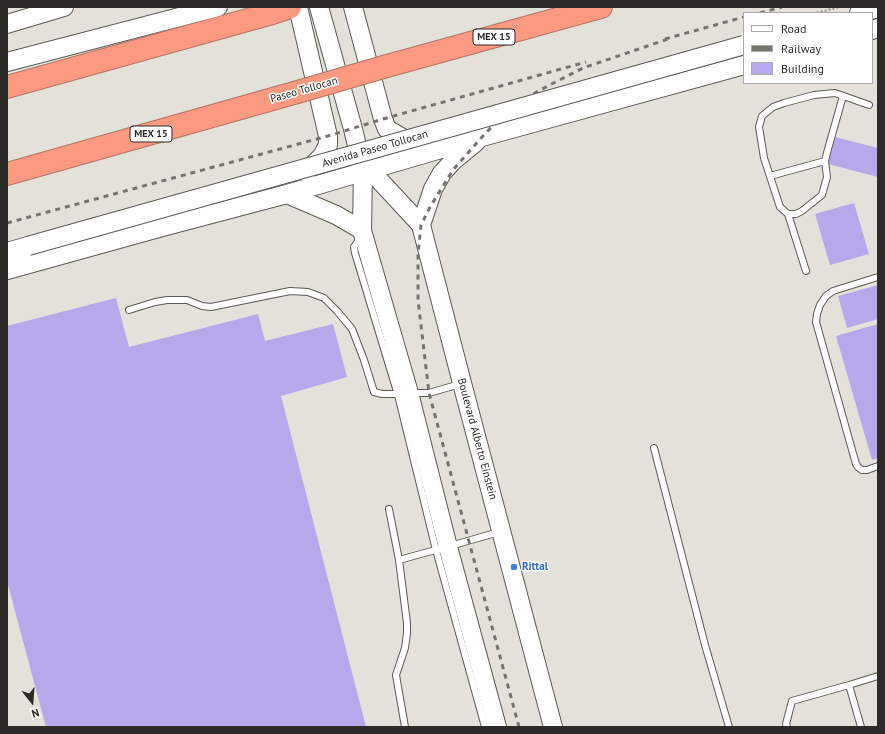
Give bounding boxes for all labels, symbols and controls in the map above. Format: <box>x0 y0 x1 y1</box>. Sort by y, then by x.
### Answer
legend <box>743 12 873 84</box>
text: Road <box>781 21 806 36</box>
road number: MEX 15 <box>473 29 515 45</box>
text: Railway <box>781 41 821 56</box>
text: Building <box>781 61 824 76</box>
street label: Paseo Tollocan <box>269 74 339 106</box>
road number: MEX 15 <box>130 126 172 142</box>
street label: Avenida Paseo Tollocan <box>321 128 429 170</box>
street label: Boulevard Alberto Einstein <box>454 377 500 501</box>
place label: Rittal <box>522 560 548 574</box>
marker: Rittal <box>509 562 519 572</box>
north arrow <box>12 682 52 722</box>
text: N <box>30 706 41 721</box>

